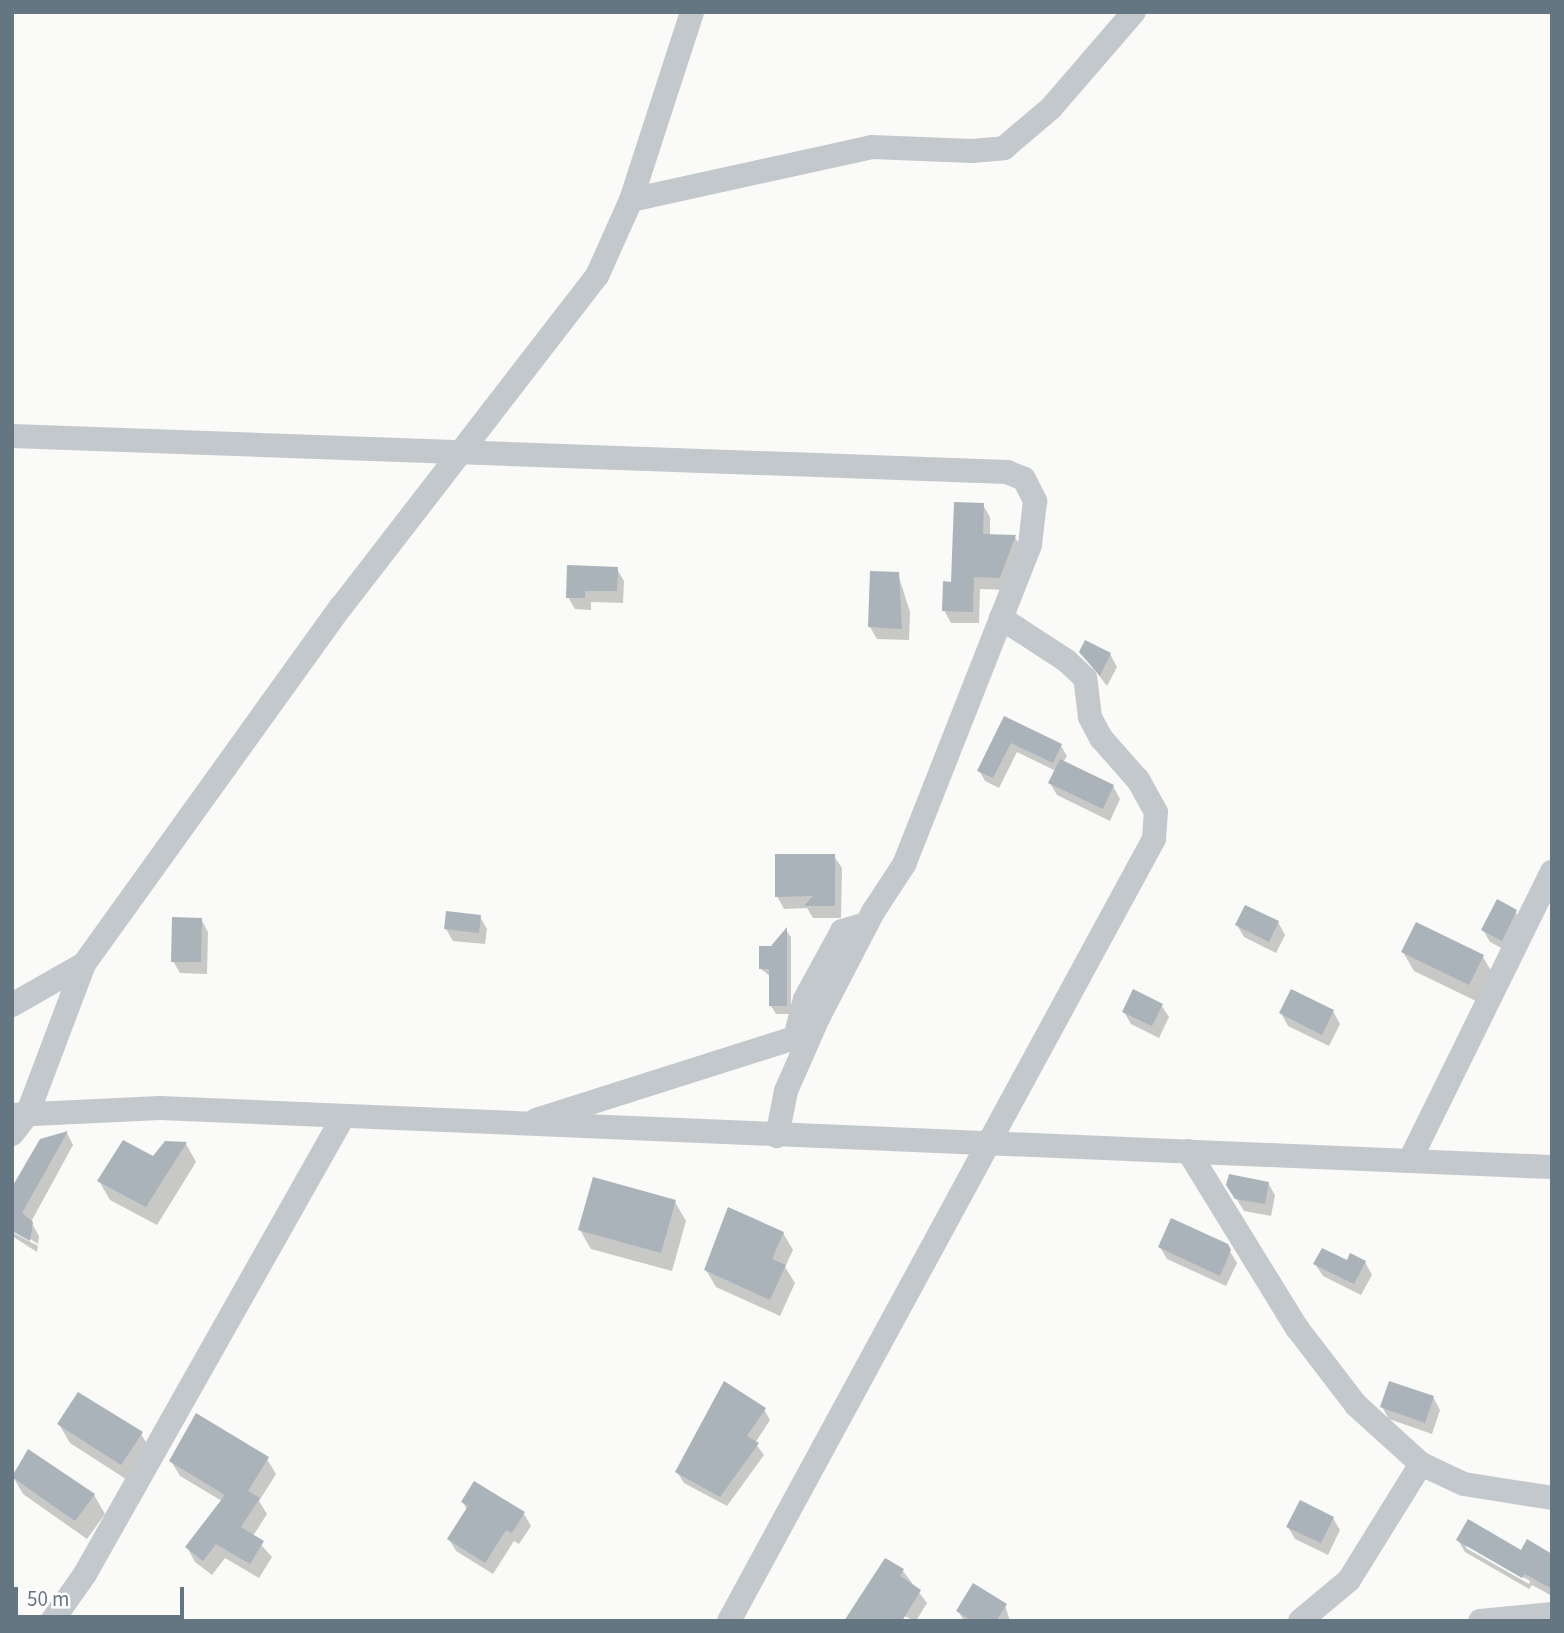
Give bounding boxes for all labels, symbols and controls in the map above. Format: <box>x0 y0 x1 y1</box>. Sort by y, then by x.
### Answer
scale bar <box>18 1574 187 1618</box>
text: 50 m <box>27 1584 69 1614</box>

